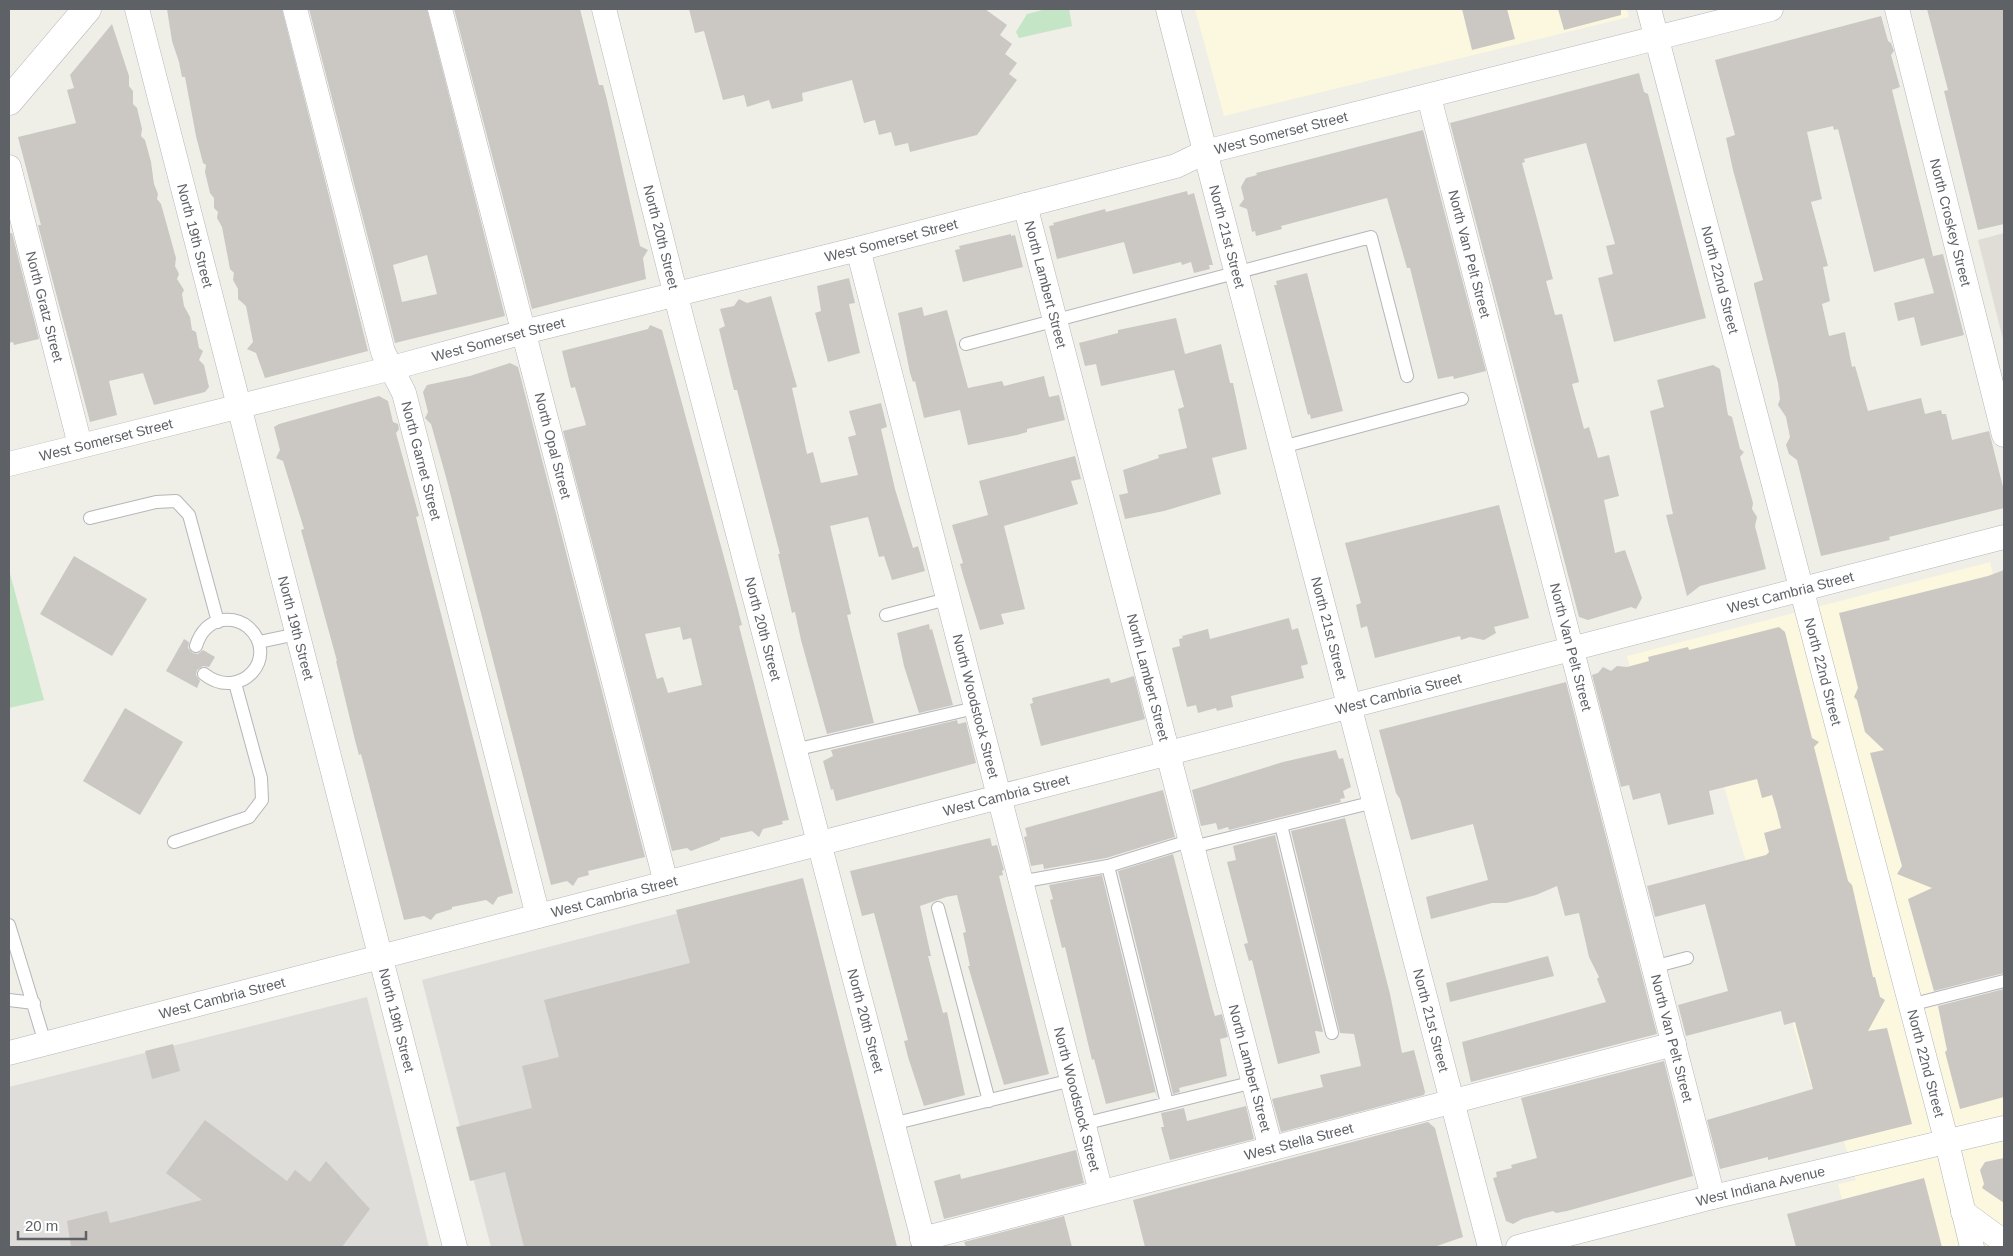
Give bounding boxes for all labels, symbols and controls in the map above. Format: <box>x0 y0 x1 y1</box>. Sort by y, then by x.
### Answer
street label: West Somerset Street <box>1213 108 1349 157</box>
street label: North Croskey Street <box>1927 157 1974 288</box>
street label: North 19th Street <box>174 182 216 289</box>
street label: North 20th Street <box>640 183 682 291</box>
street label: North 21st Street <box>1206 183 1248 290</box>
street label: North Van Pelt Street <box>1445 188 1494 320</box>
street label: West Somerset Street <box>823 215 959 265</box>
street label: North Lambert Street <box>1021 219 1070 350</box>
street label: North 22nd Street <box>1698 224 1742 335</box>
street label: North Gratz Street <box>23 249 66 364</box>
street label: West Somerset Street <box>430 314 567 365</box>
street label: North Opal Street <box>532 391 574 501</box>
street label: North Garnet Street <box>398 399 444 522</box>
street label: West Somerset Street <box>38 415 174 464</box>
street label: West Cambria Street <box>1726 568 1855 616</box>
street label: North 19th Street <box>275 574 317 682</box>
street label: North 20th Street <box>742 575 784 683</box>
street label: North 21st Street <box>1308 575 1350 682</box>
street label: North Van Pelt Street <box>1547 581 1595 713</box>
street label: North Lambert Street <box>1124 612 1172 743</box>
street label: North 22nd Street <box>1801 616 1845 727</box>
street label: North Woodstock Street <box>950 632 1002 780</box>
street label: West Cambria Street <box>1333 670 1463 718</box>
street label: West Cambria Street <box>941 771 1071 819</box>
street label: West Cambria Street <box>549 872 679 920</box>
street label: North 19th Street <box>376 966 418 1074</box>
street label: North 20th Street <box>844 967 887 1074</box>
street label: North 21st Street <box>1410 967 1452 1074</box>
street label: North Van Pelt Street <box>1648 973 1696 1104</box>
street label: West Cambria Street <box>157 974 287 1022</box>
street label: North Lambert Street <box>1226 1003 1274 1134</box>
street label: North 22nd Street <box>1904 1008 1948 1119</box>
street label: North Woodstock Street <box>1051 1025 1103 1173</box>
street label: West Stella Street <box>1242 1120 1355 1163</box>
street label: West Indiana Avenue <box>1694 1163 1827 1209</box>
scale bar <box>18 1208 85 1240</box>
text: 20 m <box>25 1217 58 1234</box>

